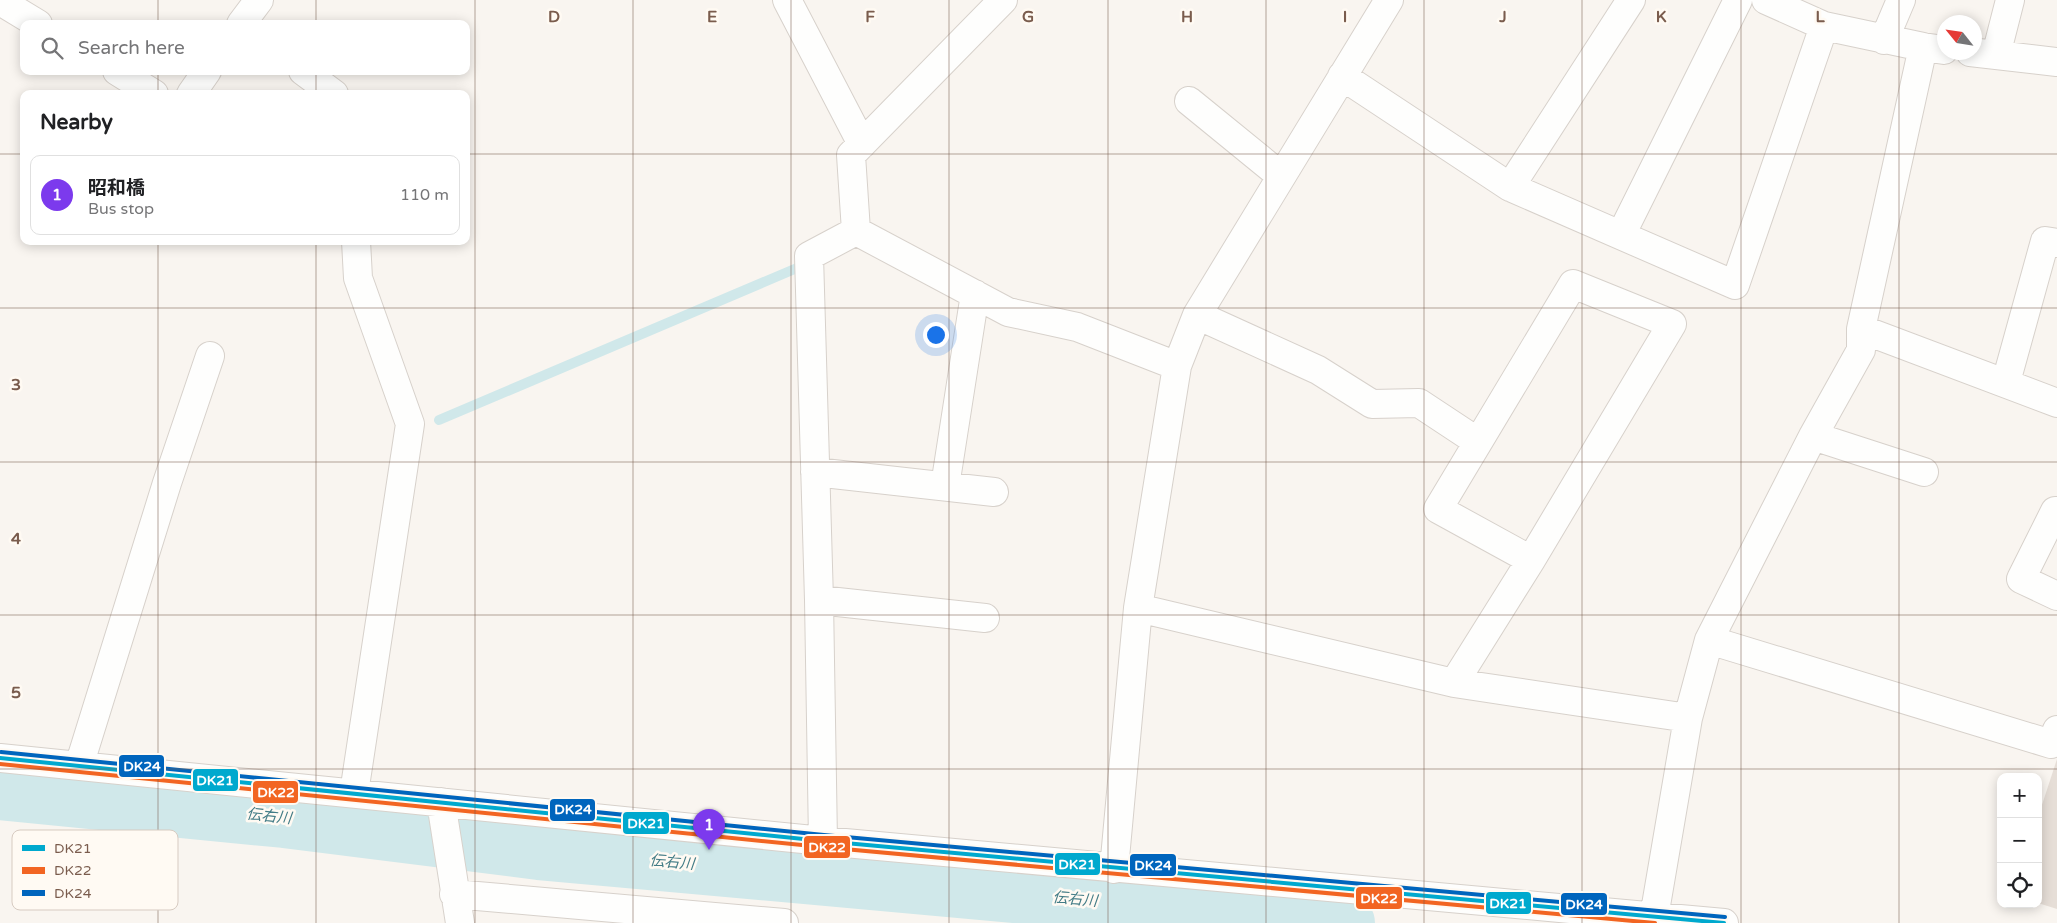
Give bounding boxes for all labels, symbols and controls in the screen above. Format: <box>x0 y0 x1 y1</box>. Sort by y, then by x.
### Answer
text: D <box>548 7 560 27</box>
text: E <box>707 7 717 27</box>
text: F <box>865 7 875 27</box>
text: G <box>1022 7 1034 27</box>
text: H <box>1181 7 1193 27</box>
text: I <box>1343 7 1347 27</box>
text: J <box>1498 7 1507 27</box>
text: K <box>1656 7 1667 27</box>
text: L <box>1815 7 1825 27</box>
north arrow <box>1937 15 1982 60</box>
search box <box>20 20 470 75</box>
icon: search <box>38 34 66 62</box>
text: Search here <box>78 37 185 59</box>
text: Nearby <box>40 110 113 135</box>
text: 昭和橋 <box>88 177 145 199</box>
text: 1 <box>52 185 62 205</box>
text: 110 m <box>400 185 449 205</box>
text: Bus stop <box>88 199 154 219</box>
your location <box>923 322 949 348</box>
text: 3 <box>11 375 21 395</box>
text: 4 <box>11 529 21 549</box>
text: 5 <box>11 683 21 703</box>
line badge: DK24 <box>118 754 165 778</box>
text: DK24 <box>123 758 161 775</box>
line badge: DK21 <box>192 768 239 792</box>
text: DK21 <box>196 772 234 789</box>
map controls <box>1997 773 2042 908</box>
button: + <box>1997 773 2042 818</box>
line badge: DK22 <box>252 780 299 804</box>
text: DK22 <box>257 784 295 801</box>
line badge: DK24 <box>549 798 596 822</box>
text: DK24 <box>554 801 592 818</box>
water label: 伝右川 <box>246 805 294 828</box>
pin: 1 <box>693 809 725 850</box>
line badge: DK21 <box>622 811 670 835</box>
text: DK21 <box>627 815 665 832</box>
button: − <box>1997 818 2042 863</box>
legend <box>12 830 178 910</box>
line badge: DK22 <box>803 835 851 859</box>
text: DK22 <box>808 839 846 856</box>
text: DK21 <box>54 840 91 857</box>
water label: 伝右川 <box>649 851 697 873</box>
line badge: DK21 <box>1054 852 1101 876</box>
line badge: DK24 <box>1129 853 1177 877</box>
text: DK21 <box>1058 856 1096 873</box>
text: DK24 <box>1134 857 1172 874</box>
text: DK22 <box>54 862 91 879</box>
button: locate <box>1997 863 2042 908</box>
text: DK24 <box>54 885 92 902</box>
line badge: DK22 <box>1355 886 1403 910</box>
water label: 伝右川 <box>1052 888 1100 910</box>
text: DK22 <box>1360 890 1398 907</box>
line badge: DK21 <box>1485 891 1532 915</box>
line badge: DK24 <box>1560 892 1608 916</box>
text: DK21 <box>1489 895 1527 912</box>
text: DK24 <box>1565 896 1603 913</box>

